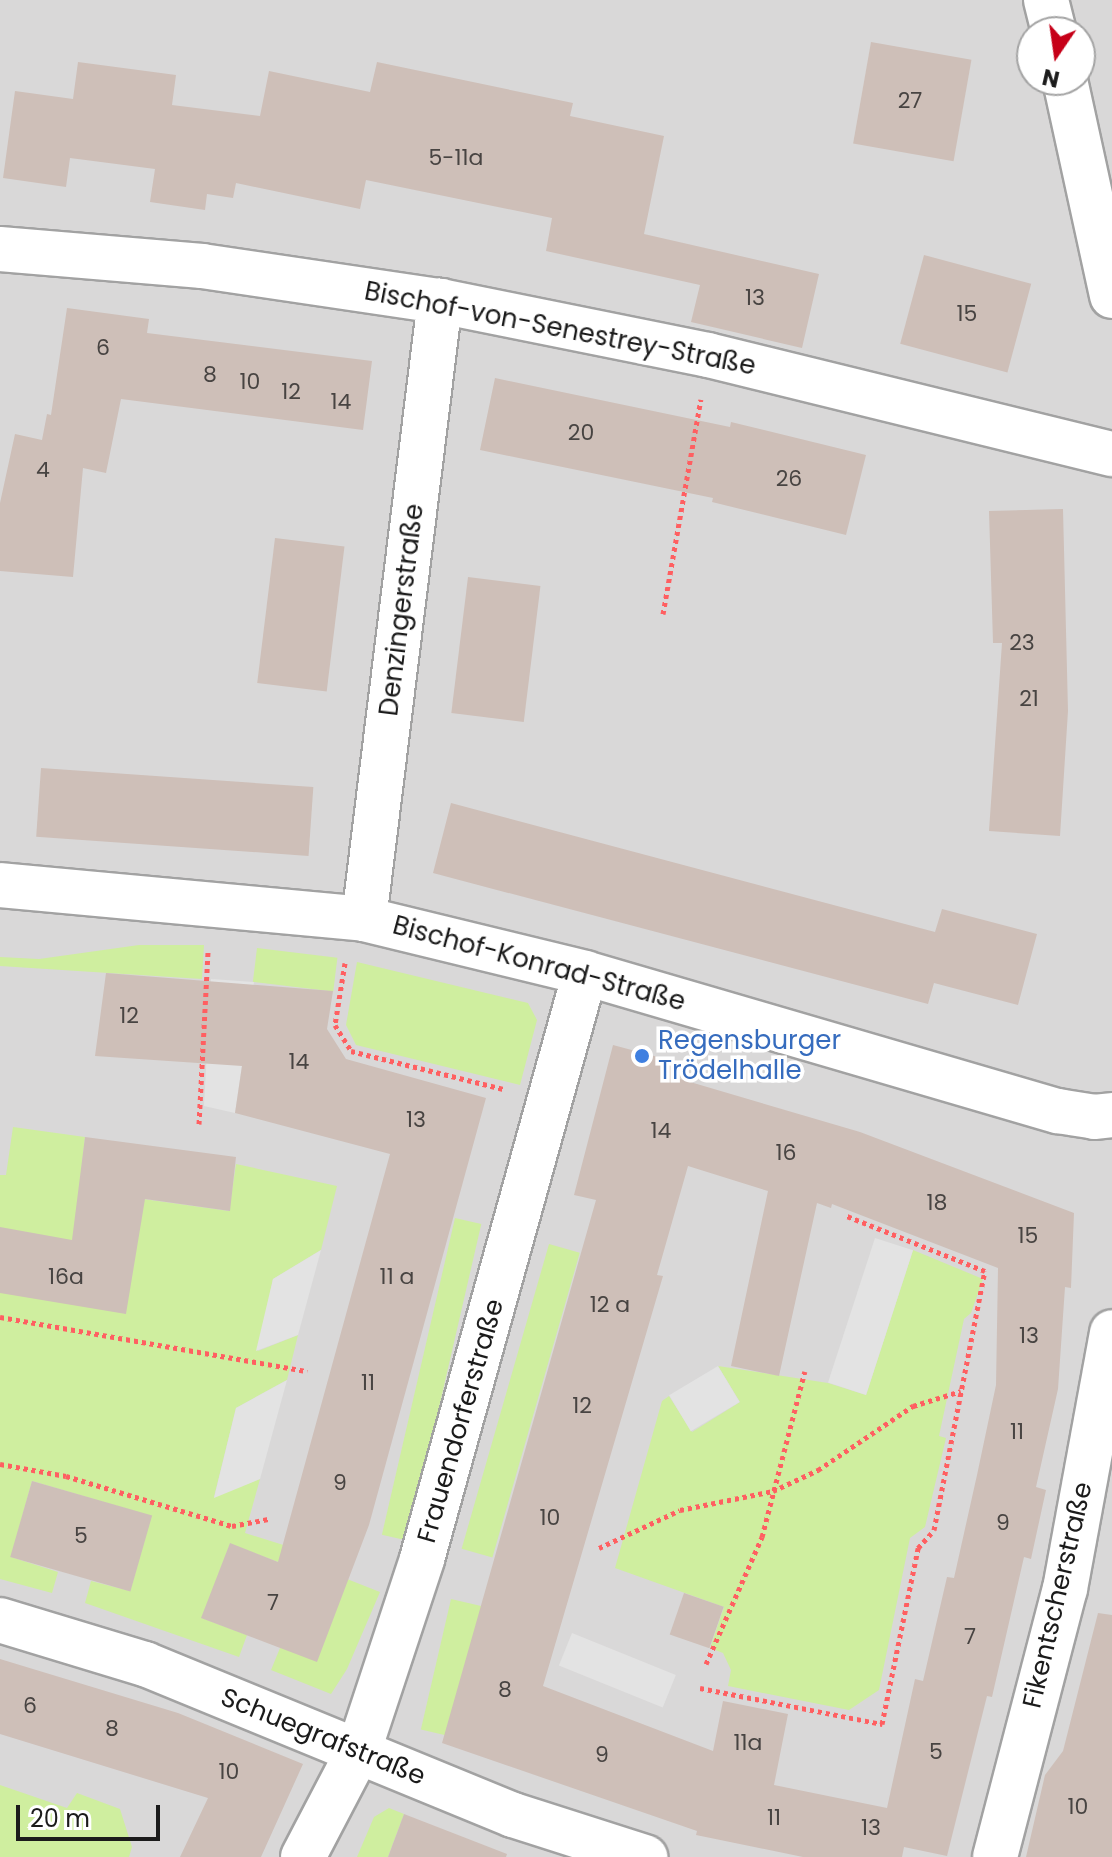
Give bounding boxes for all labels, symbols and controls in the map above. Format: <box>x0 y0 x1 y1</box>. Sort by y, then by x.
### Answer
north arrow <box>1016 16 1096 96</box>
text: N <box>1039 61 1062 95</box>
house number: 27 <box>898 88 922 114</box>
house number: 5-11a <box>429 145 483 171</box>
street label: Bischof-von-Senestrey-Straße <box>362 276 758 382</box>
house number: 13 <box>745 285 765 311</box>
house number: 15 <box>957 301 977 327</box>
house number: 6 <box>96 335 110 361</box>
house number: 8 <box>203 362 217 388</box>
house number: 10 <box>240 369 260 395</box>
house number: 12 <box>281 379 301 405</box>
house number: 14 <box>331 389 351 415</box>
house number: 20 <box>568 420 594 446</box>
house number: 4 <box>36 457 50 483</box>
house number: 26 <box>776 466 802 492</box>
street label: Denzingerstraße <box>374 502 430 718</box>
house number: 23 <box>1009 630 1035 656</box>
house number: 21 <box>1019 686 1039 712</box>
street label: Bischof-Konrad-Straße <box>389 910 689 1018</box>
house number: 12 <box>119 1003 139 1029</box>
place label: Regensburger Trödelhalle <box>658 1025 841 1086</box>
marker: Regensburger Trödelhalle <box>633 1047 651 1065</box>
house number: 14 <box>289 1049 309 1075</box>
house number: 13 <box>406 1107 426 1133</box>
house number: 14 <box>651 1118 671 1144</box>
house number: 16 <box>775 1140 797 1166</box>
house number: 18 <box>927 1190 947 1216</box>
house number: 15 <box>1018 1223 1038 1249</box>
house number: 16a <box>48 1264 84 1290</box>
house number: 11 a <box>380 1264 414 1290</box>
house number: 12 a <box>590 1292 630 1318</box>
street label: Frauendorferstraße <box>411 1295 511 1547</box>
house number: 13 <box>1019 1323 1039 1349</box>
house number: 11 <box>361 1370 375 1396</box>
house number: 12 <box>572 1393 592 1419</box>
house number: 11 <box>1010 1419 1024 1445</box>
house number: 9 <box>333 1470 347 1496</box>
street label: Fikentscherstraße <box>1017 1479 1099 1711</box>
house number: 10 <box>540 1505 560 1531</box>
house number: 9 <box>996 1510 1010 1536</box>
house number: 5 <box>74 1523 88 1549</box>
house number: 7 <box>267 1590 279 1616</box>
house number: 7 <box>964 1624 976 1650</box>
house number: 8 <box>498 1677 512 1703</box>
street label: Schuegrafstraße <box>216 1682 430 1792</box>
house number: 6 <box>23 1693 37 1719</box>
house number: 8 <box>105 1716 119 1742</box>
house number: 11a <box>734 1730 762 1756</box>
house number: 5 <box>929 1739 943 1765</box>
house number: 9 <box>595 1742 609 1768</box>
house number: 10 <box>219 1759 239 1785</box>
scale bar <box>20 1789 164 1839</box>
house number: 10 <box>1068 1794 1088 1820</box>
text: 20 m <box>30 1802 90 1835</box>
house number: 11 <box>767 1805 781 1831</box>
house number: 13 <box>861 1815 881 1841</box>

